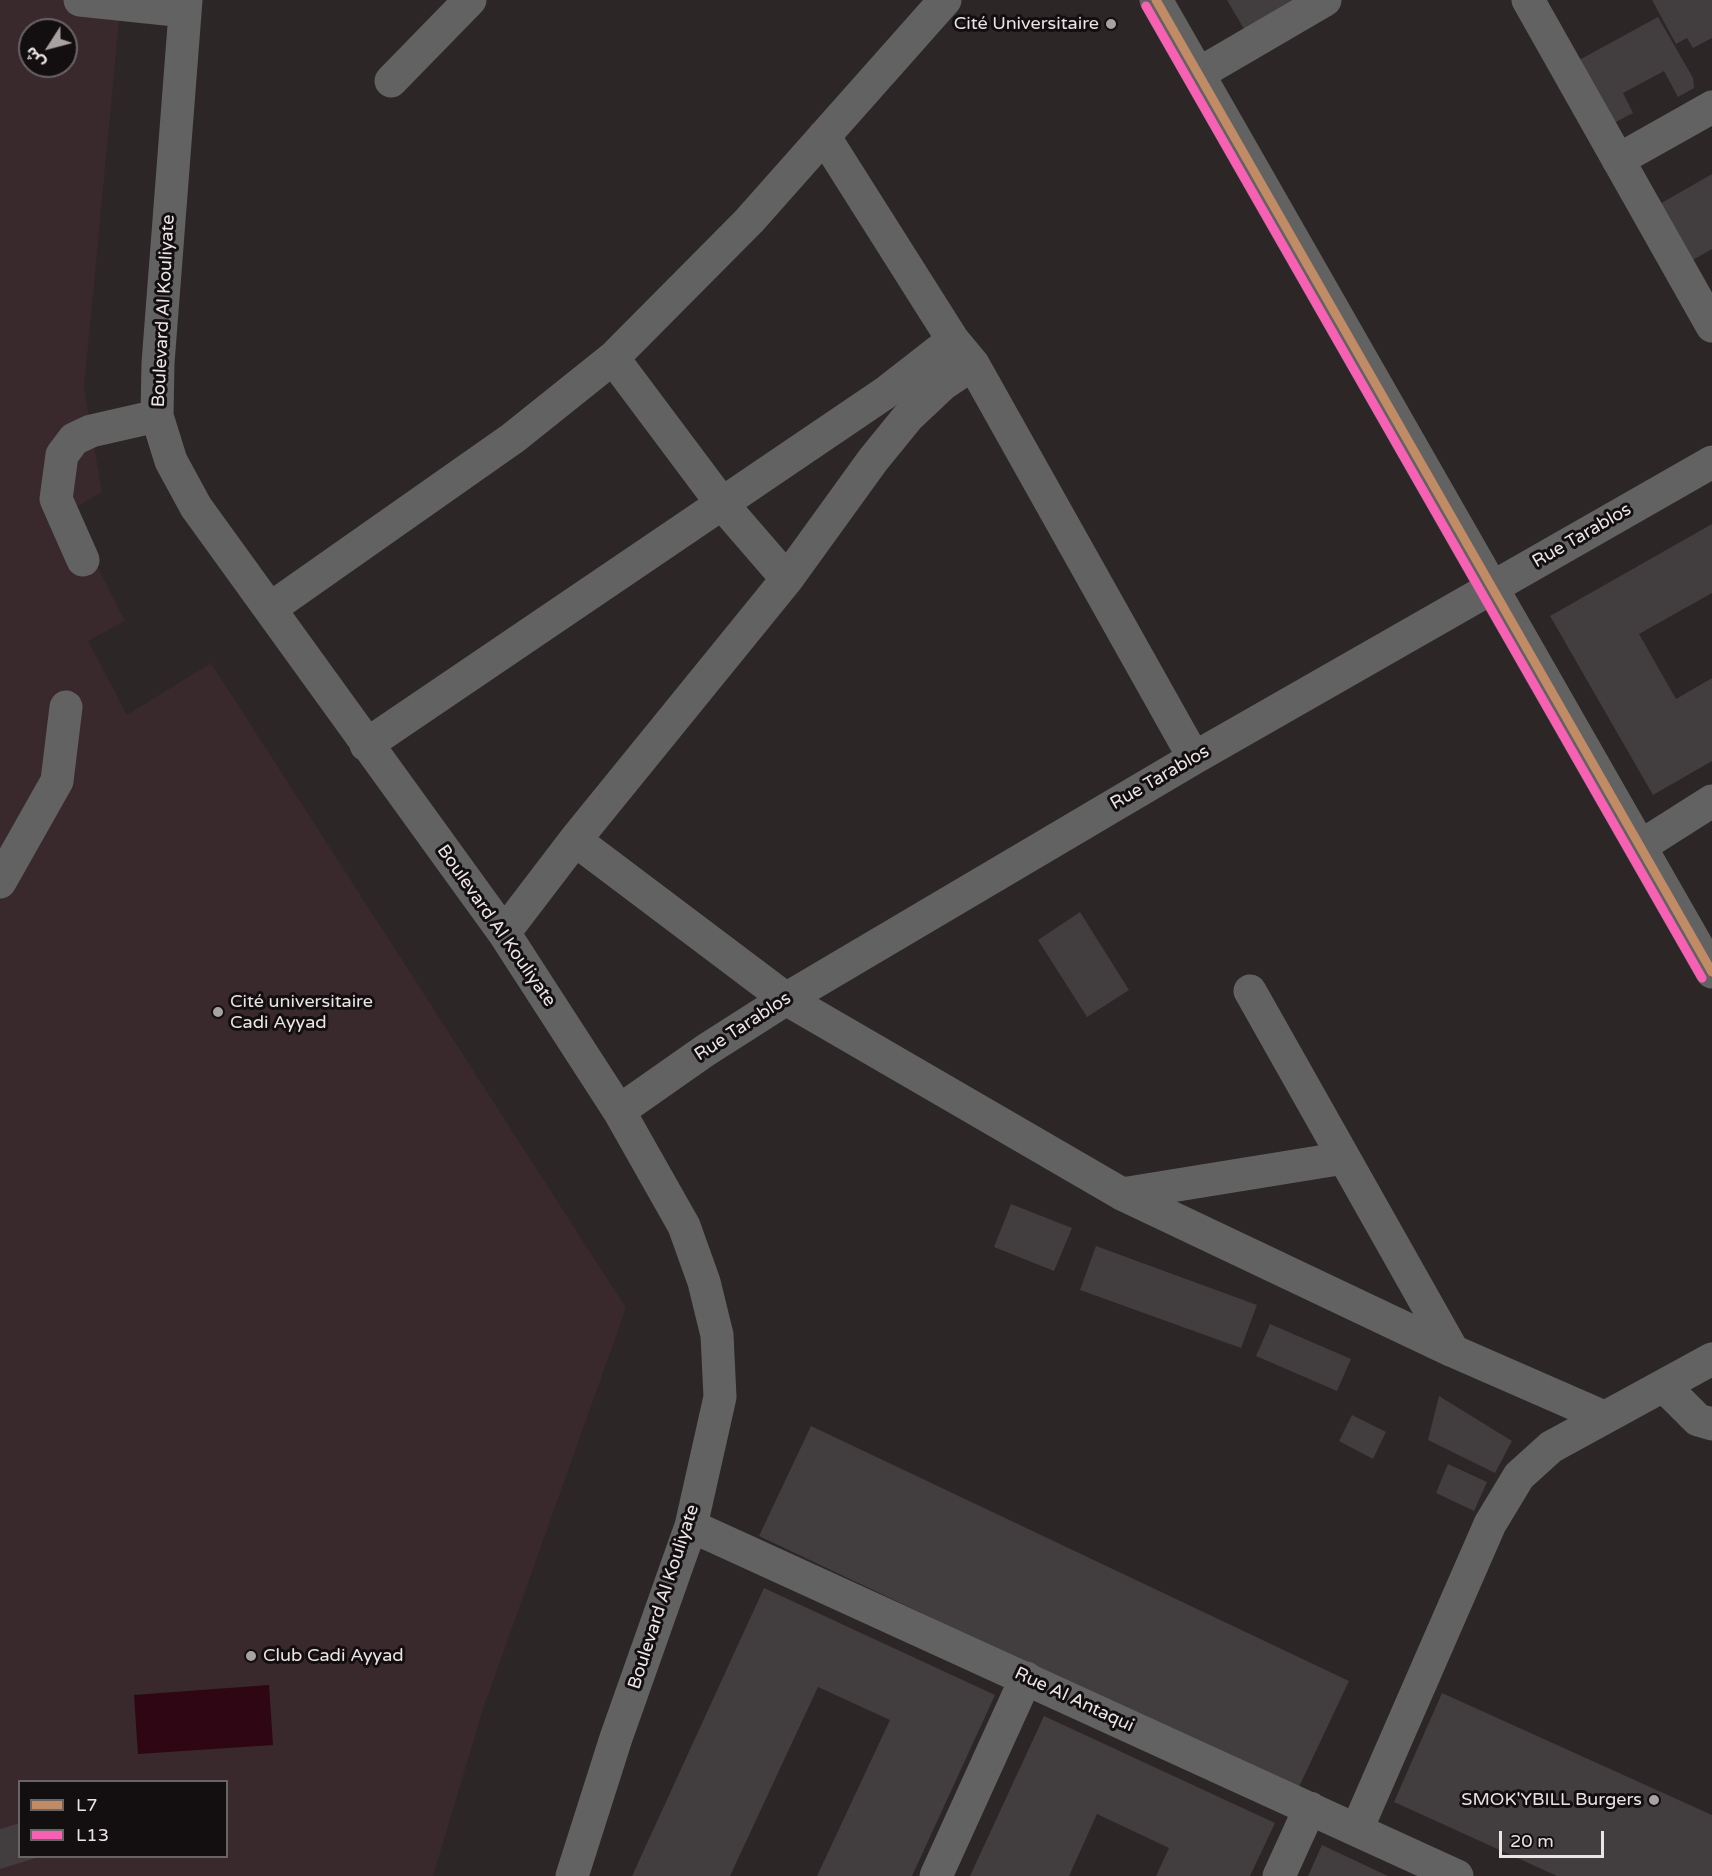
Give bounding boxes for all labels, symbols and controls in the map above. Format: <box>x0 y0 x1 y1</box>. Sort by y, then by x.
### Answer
place label: Cité Universitaire <box>954 13 1099 35</box>
marker: Cité Universitaire <box>1104 17 1118 31</box>
north arrow <box>18 18 78 78</box>
text: ش <box>21 43 50 72</box>
street label: Boulevard Al Kouliyate <box>148 214 180 408</box>
street label: Rue Tarablos <box>1529 499 1635 573</box>
street label: Rue Tarablos <box>1107 741 1213 815</box>
street label: Boulevard Al Kouliyate <box>432 841 560 1011</box>
street label: Rue Tarablos <box>691 988 795 1066</box>
place label: Cité universitaire Cadi Ayyad <box>230 991 373 1034</box>
marker: Cité universitaire Cadi Ayyad <box>211 1005 225 1019</box>
street label: Boulevard Al Kouliyate <box>624 1502 704 1692</box>
place label: Club Cadi Ayyad <box>263 1645 404 1667</box>
marker: Club Cadi Ayyad <box>244 1649 258 1663</box>
street label: Rue Al Antaqui <box>1011 1663 1137 1737</box>
legend <box>18 1780 228 1858</box>
place label: SMOK'YBILL Burgers <box>1461 1789 1642 1811</box>
marker: SMOK'YBILL Burgers <box>1647 1793 1661 1807</box>
text: L7 <box>76 1794 98 1816</box>
scale bar <box>1502 1819 1607 1857</box>
text: L13 <box>76 1824 109 1846</box>
text: 20 m <box>1510 1830 1554 1852</box>

